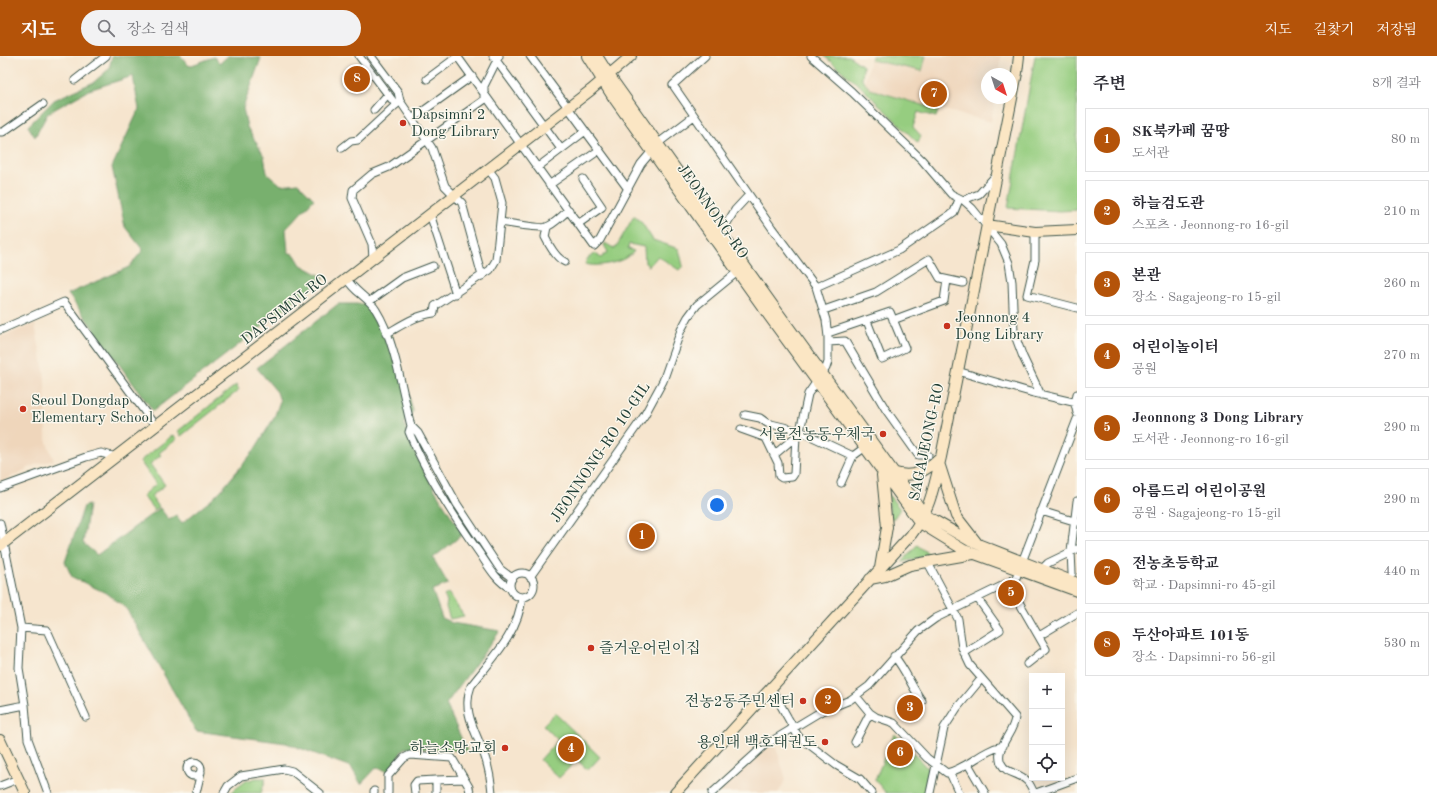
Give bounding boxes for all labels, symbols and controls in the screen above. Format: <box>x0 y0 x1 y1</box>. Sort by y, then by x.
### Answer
search box <box>81 10 361 46</box>
icon: search <box>95 17 117 39</box>
text: 지도 <box>20 22 57 41</box>
text: 장소 검색 <box>127 23 189 38</box>
text: 지도 <box>1265 23 1292 37</box>
text: 길찾기 <box>1314 23 1354 37</box>
text: 저장됨 <box>1376 23 1417 37</box>
pin: 8 <box>344 64 370 94</box>
north arrow <box>981 68 1017 104</box>
text: 주변 <box>1093 76 1126 93</box>
text: 8개 결과 <box>1372 77 1421 90</box>
pin: 7 <box>921 79 947 109</box>
place label: Dapsimni 2 Dong Library <box>411 108 500 140</box>
marker: Dapsimni 2 Dong Library <box>398 118 408 128</box>
text: SK북카페 꿈땅 <box>1132 125 1230 140</box>
text: 1 <box>1103 133 1111 146</box>
text: 80 m <box>1391 133 1420 146</box>
text: 도서관 <box>1132 147 1170 160</box>
street label: JEONNONG-RO <box>674 162 750 262</box>
text: 하늘검도관 <box>1132 197 1204 212</box>
text: 2 <box>1103 205 1111 218</box>
text: 210 m <box>1383 205 1420 218</box>
text: 스포츠 · Jeonnong-ro 16-gil <box>1132 219 1289 232</box>
text: 본관 <box>1132 269 1161 284</box>
street label: DAPSIMNI-RO <box>239 272 331 348</box>
text: 3 <box>1103 277 1111 290</box>
text: 260 m <box>1383 277 1420 290</box>
text: 장소 · Sagajeong-ro 15-gil <box>1132 291 1281 304</box>
place label: Jeonnong 4 Dong Library <box>955 311 1044 343</box>
marker: Jeonnong 4 Dong Library <box>942 321 952 331</box>
text: 어린이놀이터 <box>1132 341 1219 356</box>
text: 4 <box>1103 349 1111 362</box>
text: 270 m <box>1383 349 1420 362</box>
text: 공원 <box>1132 363 1157 376</box>
street label: JEONNONG-RO 10-GIL <box>549 380 654 526</box>
street label: SAGAJEONG-RO <box>908 382 947 502</box>
place label: Seoul Dongdap Elementary School <box>31 394 153 426</box>
marker: Seoul Dongdap Elementary School <box>18 404 28 414</box>
text: Jeonnong 3 Dong Library <box>1132 411 1304 426</box>
text: 5 <box>1103 421 1111 434</box>
text: 290 m <box>1383 421 1420 434</box>
place label: 서울전농동우체국 <box>759 426 876 443</box>
marker: 서울전농동우체국 <box>878 429 888 439</box>
text: 도서관 · Jeonnong-ro 16-gil <box>1132 433 1289 446</box>
text: 아름드리 어린이공원 <box>1132 485 1267 500</box>
text: 6 <box>1103 493 1111 506</box>
text: 290 m <box>1383 493 1420 506</box>
your location <box>707 495 727 515</box>
text: 공원 · Sagajeong-ro 15-gil <box>1132 507 1281 520</box>
pin: 1 <box>629 521 655 551</box>
text: 전농초등학교 <box>1132 557 1219 572</box>
text: 7 <box>1103 565 1111 578</box>
text: 440 m <box>1383 565 1420 578</box>
pin: 5 <box>998 578 1024 608</box>
text: 학교 · Dapsimni-ro 45-gil <box>1132 579 1276 592</box>
text: 두산아파트 101동 <box>1132 629 1249 644</box>
text: 8 <box>1103 637 1111 650</box>
text: 530 m <box>1383 637 1420 650</box>
place label: 즐거운어린이집 <box>599 640 700 657</box>
marker: 즐거운어린이집 <box>586 643 596 653</box>
text: 장소 · Dapsimni-ro 56-gil <box>1132 651 1276 664</box>
map controls <box>1029 673 1065 781</box>
button: + <box>1029 673 1065 709</box>
pin: 2 <box>815 686 841 716</box>
place label: 전농2동주민센터 <box>685 693 795 710</box>
pin: 3 <box>897 693 923 723</box>
marker: 전농2동주민센터 <box>798 696 808 706</box>
button: − <box>1029 709 1065 745</box>
pin: 4 <box>558 734 584 764</box>
place label: 용인대 백호태권도 <box>697 734 818 751</box>
marker: 용인대 백호태권도 <box>820 737 830 747</box>
pin: 6 <box>887 738 913 768</box>
place label: 하늘소망교회 <box>410 740 497 757</box>
marker: 하늘소망교회 <box>500 743 510 753</box>
button: locate <box>1029 745 1065 781</box>

